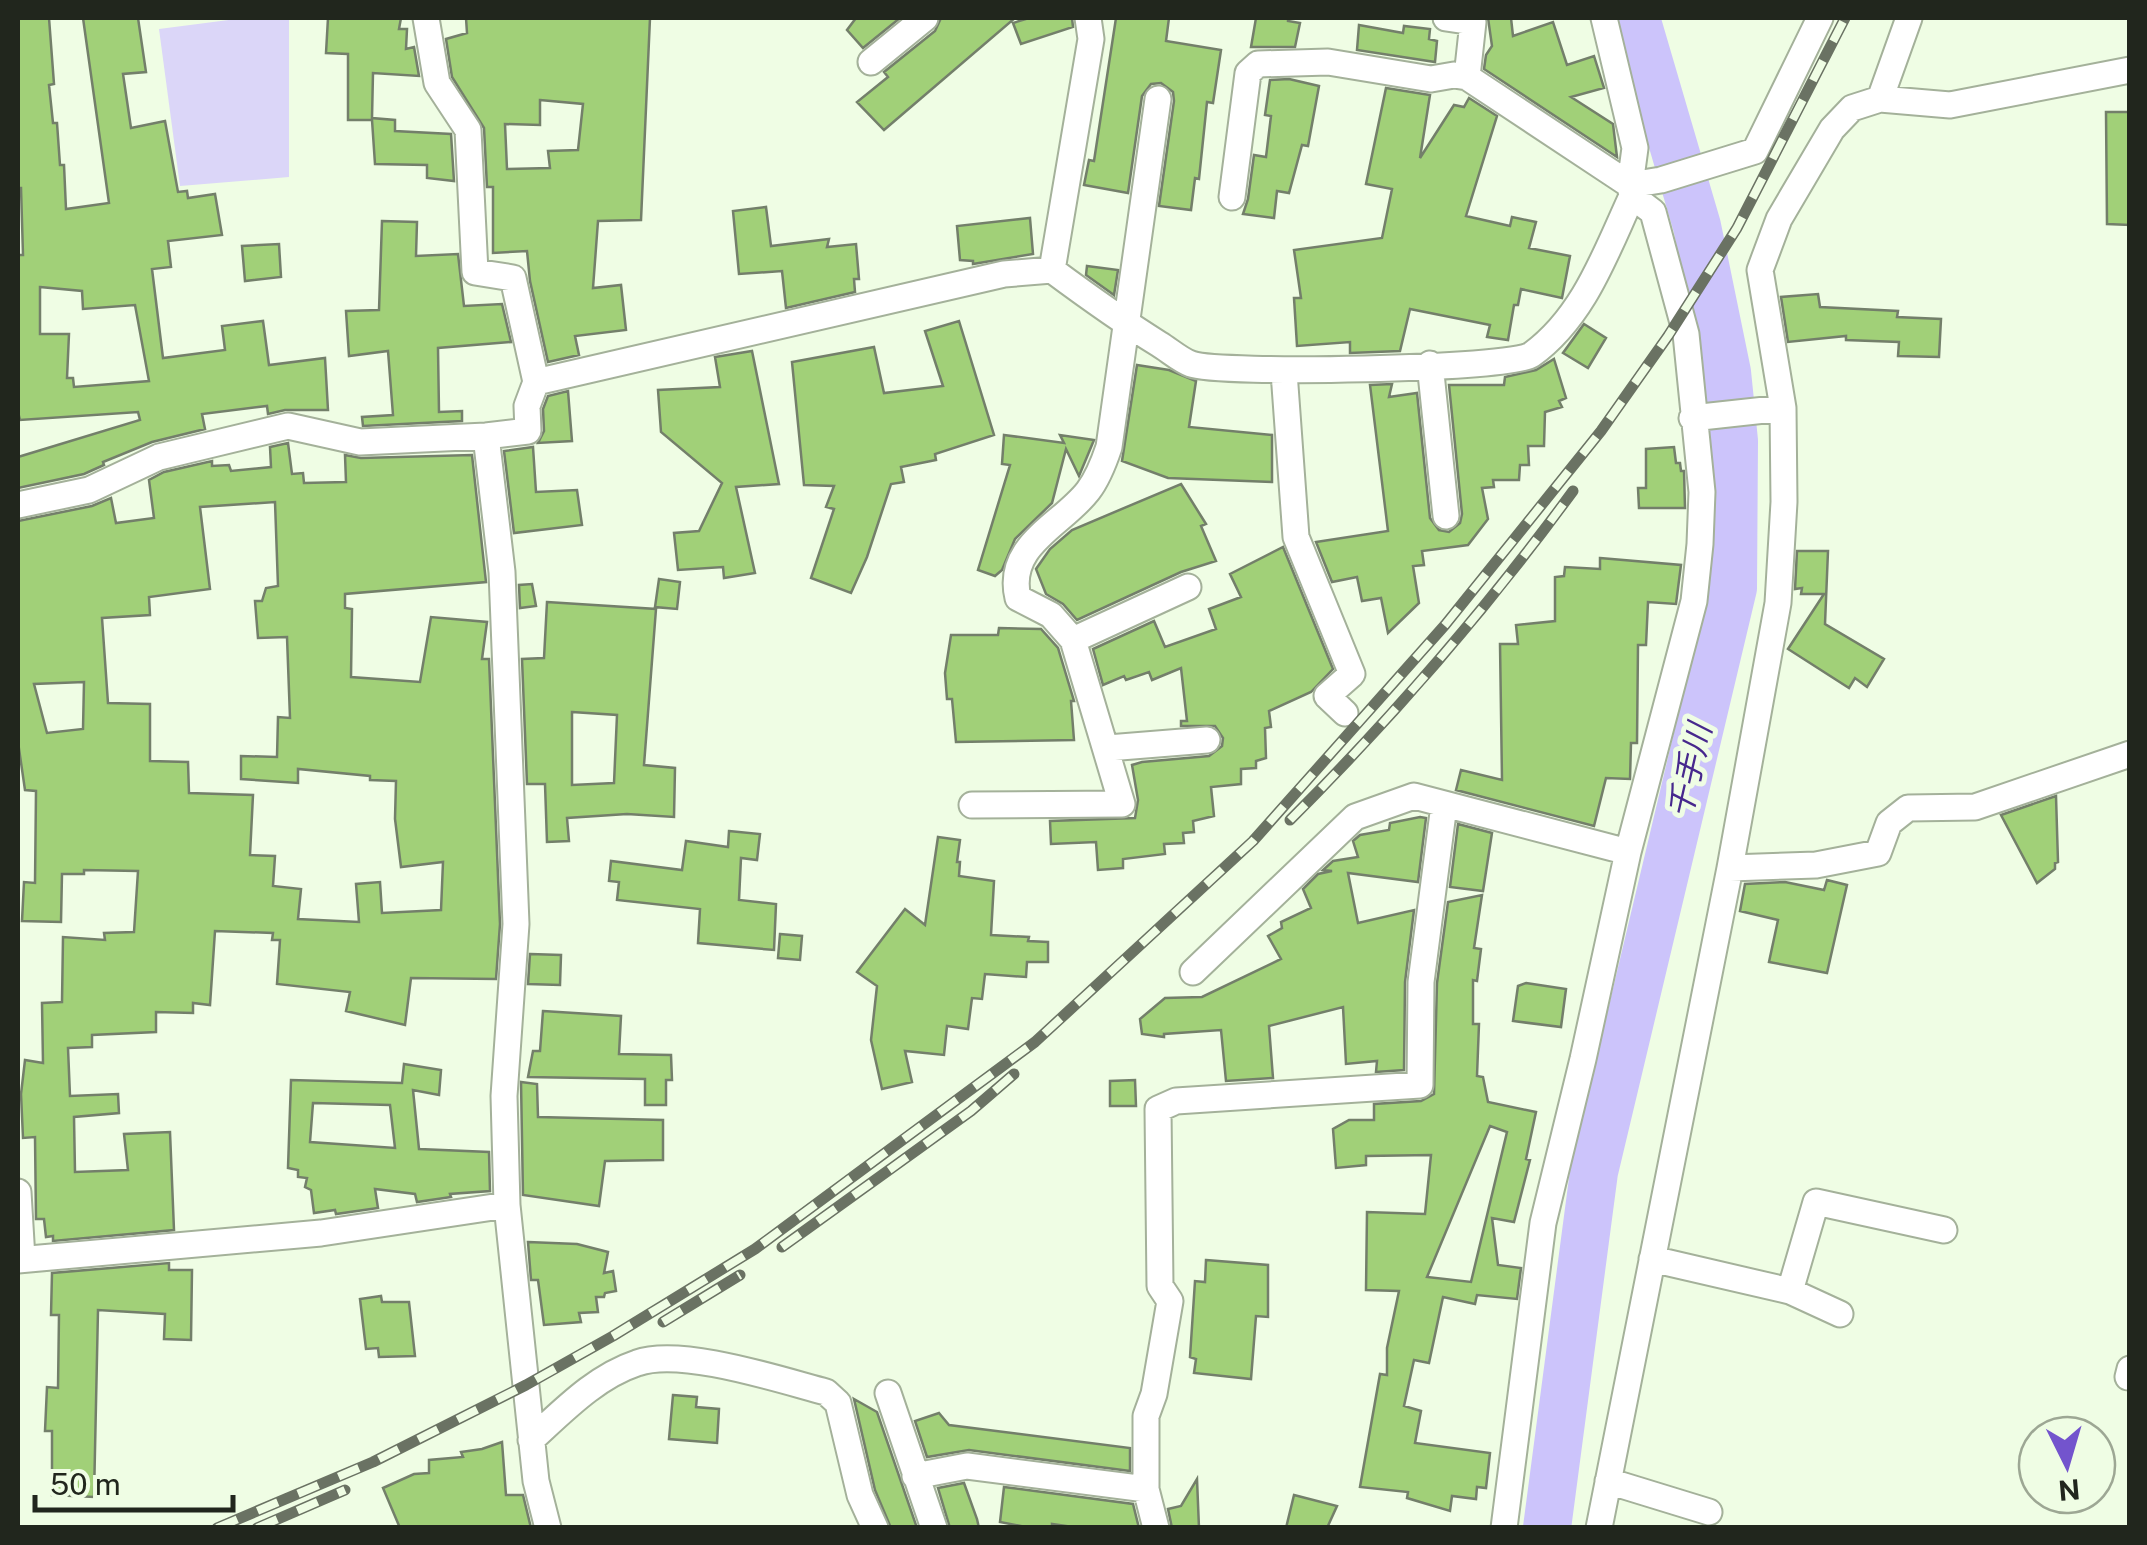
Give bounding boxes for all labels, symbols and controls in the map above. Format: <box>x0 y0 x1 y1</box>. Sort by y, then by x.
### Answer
water label: 千手川 <box>1661 717 1719 822</box>
north arrow <box>2017 1415 2117 1515</box>
scale bar <box>35 1450 232 1512</box>
text: 50 m <box>50 1466 121 1502</box>
text: N <box>2057 1473 2082 1508</box>

